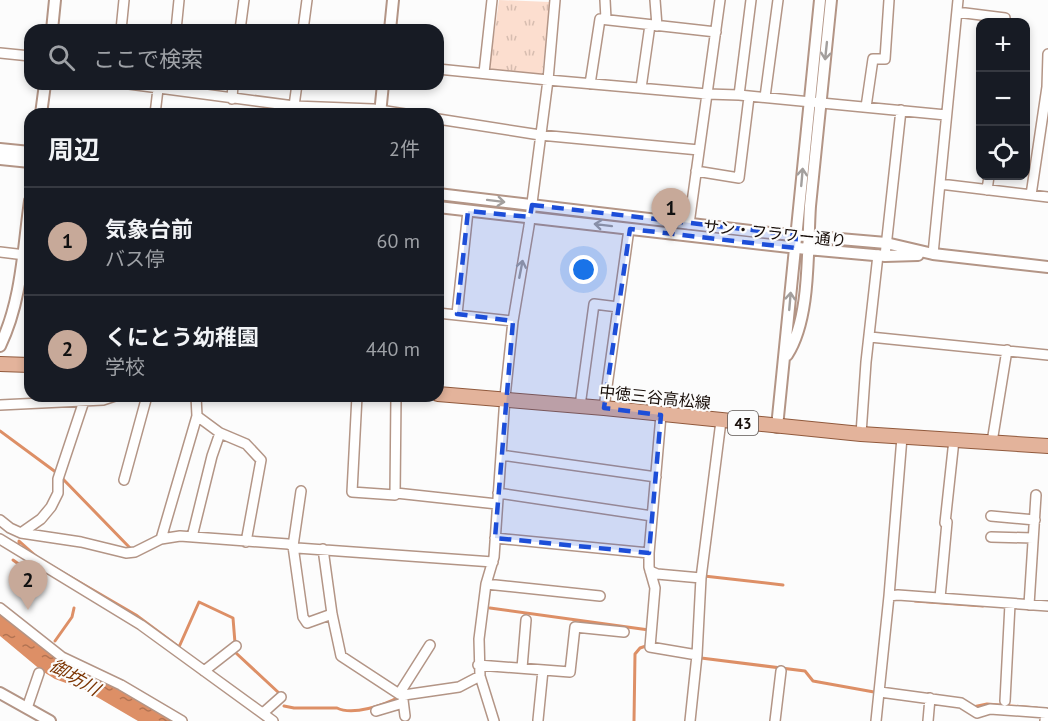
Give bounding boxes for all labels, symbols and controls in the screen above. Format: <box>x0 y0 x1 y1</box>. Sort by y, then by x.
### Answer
map controls <box>976 18 1030 180</box>
button: + <box>976 18 1030 72</box>
search box <box>24 24 444 90</box>
icon: search <box>45 41 78 74</box>
one-way arrow <box>820 41 831 61</box>
text: ここで検索 <box>93 45 203 73</box>
button: − <box>976 72 1030 126</box>
button: locate <box>976 126 1030 180</box>
text: 周辺 <box>48 133 100 166</box>
text: 2件 <box>389 136 420 162</box>
one-way arrow <box>797 167 808 187</box>
pin: 1 <box>652 188 690 238</box>
one-way arrow <box>486 196 506 207</box>
text: 気象台前 <box>105 215 193 243</box>
street label: サン・フラワー通り <box>702 216 848 250</box>
one-way arrow <box>594 220 614 231</box>
text: 1 <box>62 228 73 254</box>
text: 60 m <box>377 228 420 254</box>
text: バス停 <box>105 246 165 272</box>
your location <box>569 255 598 284</box>
one-way arrow <box>516 260 527 279</box>
one-way arrow <box>785 291 796 311</box>
text: くにとう幼稚園 <box>105 323 259 351</box>
text: 2 <box>62 336 73 362</box>
text: 440 m <box>366 336 420 362</box>
text: 学校 <box>105 354 145 380</box>
street label: 中徳三谷高松線 <box>598 381 712 413</box>
road number: 43 <box>728 411 758 435</box>
pin: 2 <box>9 560 48 610</box>
water label: 御坊川 <box>46 654 106 701</box>

